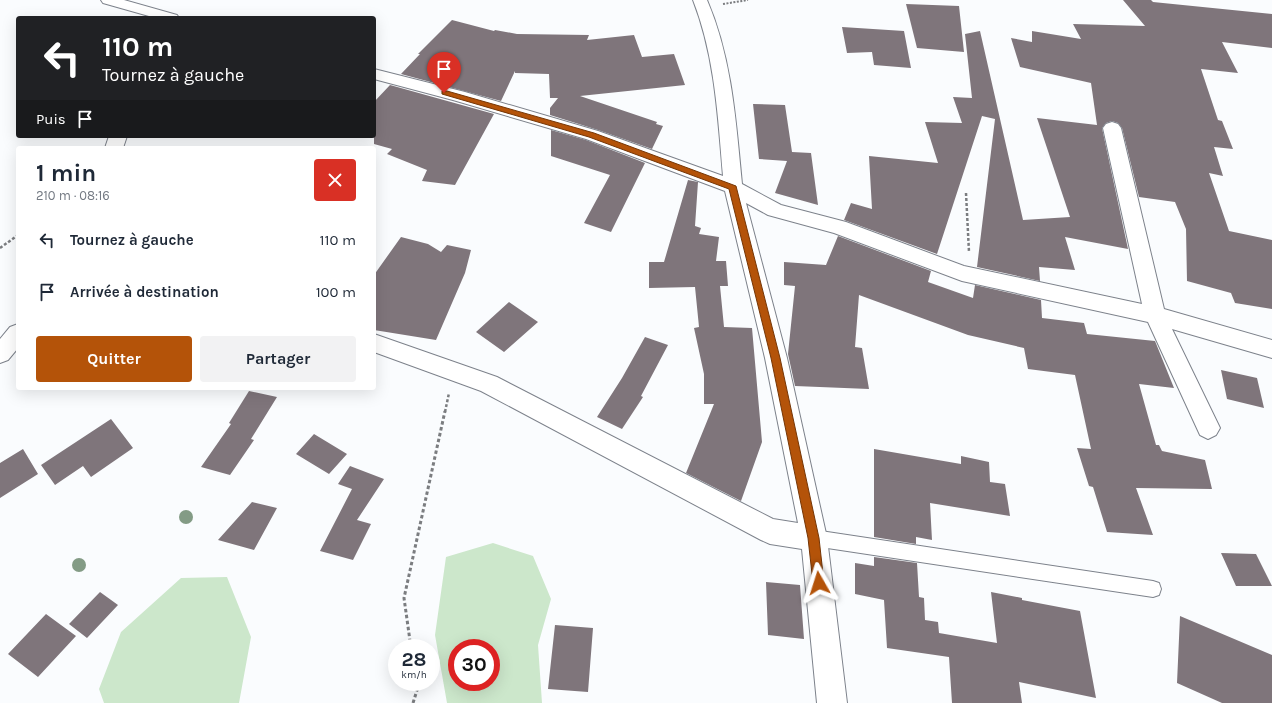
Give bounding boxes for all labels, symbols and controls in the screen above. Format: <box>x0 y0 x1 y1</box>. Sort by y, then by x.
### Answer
text: 110 m <box>102 30 173 63</box>
icon: left <box>36 32 88 84</box>
pin <box>427 52 461 93</box>
icon: arrive <box>433 58 455 80</box>
text: Tournez à gauche <box>102 64 244 86</box>
icon: arrive <box>74 108 96 130</box>
text: Puis <box>36 110 66 128</box>
text: 1 min <box>36 159 96 187</box>
button: close <box>314 159 356 201</box>
text: 210 m · 08:16 <box>36 188 110 203</box>
icon: left <box>36 229 58 251</box>
text: Tournez à gauche <box>70 231 194 249</box>
text: 110 m <box>320 231 356 249</box>
icon: arrive <box>36 281 58 303</box>
text: Arrivée à destination <box>70 283 219 301</box>
text: 100 m <box>316 283 356 301</box>
button: Quitter <box>36 336 192 382</box>
button: Partager <box>200 336 356 382</box>
position arrow <box>798 562 840 604</box>
speed limit sign: 30 <box>448 639 500 691</box>
text: 28 <box>401 648 427 671</box>
text: km/h <box>401 669 427 681</box>

